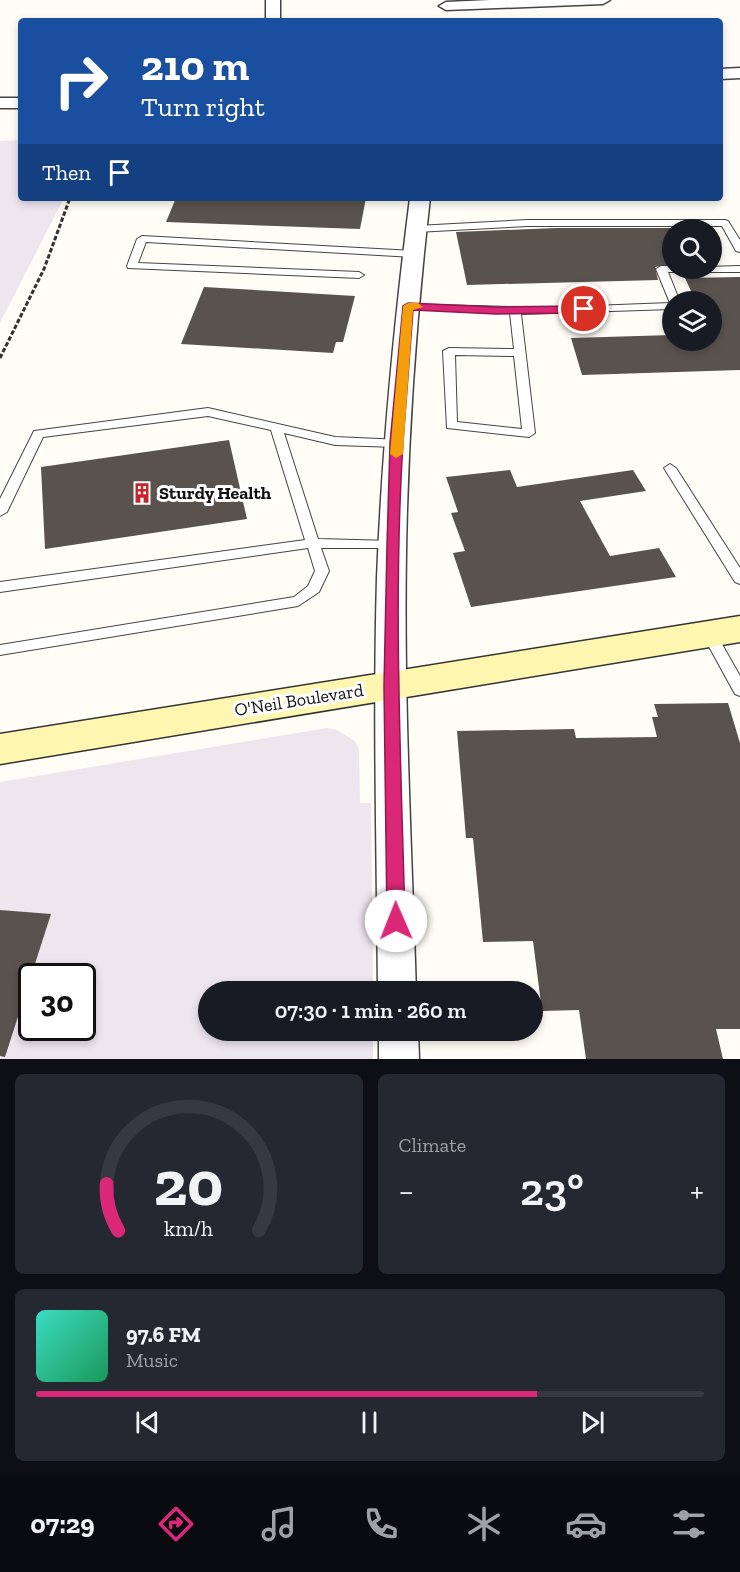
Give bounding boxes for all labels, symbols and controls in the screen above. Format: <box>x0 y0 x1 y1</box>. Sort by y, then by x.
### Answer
text: 210 m <box>141 40 249 91</box>
icon: right <box>42 42 120 120</box>
text: Turn right <box>141 91 265 123</box>
icon: arrive <box>103 156 136 189</box>
text: Then <box>42 159 91 186</box>
map controls <box>662 219 722 351</box>
button: search <box>662 219 722 279</box>
pin <box>558 283 609 334</box>
button: layers <box>662 291 722 351</box>
icon: arrive <box>567 292 600 325</box>
building icon: Sturdy Health <box>130 481 154 505</box>
place label: Sturdy Health <box>159 482 272 504</box>
street label: O'Neil Boulevard <box>233 679 365 721</box>
position arrow <box>364 889 428 953</box>
speed limit sign: 30 <box>18 963 96 1041</box>
text: 07:30 · 1 min · 260 m <box>275 997 466 1024</box>
text: Climate <box>399 1133 466 1157</box>
text: 20 <box>154 1146 223 1221</box>
text: 23° <box>520 1163 584 1217</box>
text: − <box>399 1171 414 1210</box>
text: + <box>690 1171 704 1210</box>
text: km/h <box>164 1216 213 1241</box>
text: 97.6 FM <box>126 1321 201 1348</box>
text: Music <box>126 1348 178 1372</box>
icon: previous <box>131 1406 164 1439</box>
icon: pause <box>353 1406 386 1439</box>
icon: next <box>576 1406 609 1439</box>
icon: directions <box>155 1503 197 1545</box>
icon: music <box>258 1503 300 1545</box>
icon: phone <box>360 1503 402 1545</box>
icon: climate <box>463 1503 505 1545</box>
icon: car <box>565 1503 607 1545</box>
icon: filters <box>668 1503 710 1545</box>
text: 07:29 <box>30 1508 95 1540</box>

